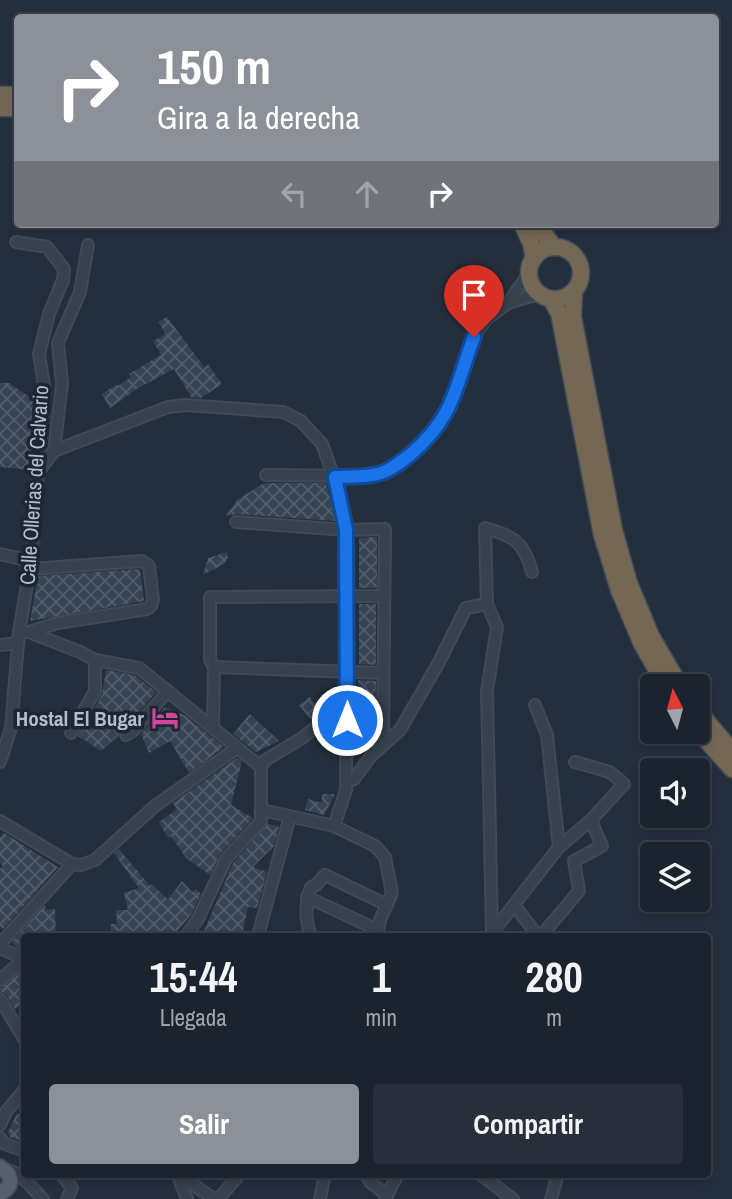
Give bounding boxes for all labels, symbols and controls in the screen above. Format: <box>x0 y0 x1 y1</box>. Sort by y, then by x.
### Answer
text: 150 m <box>157 33 271 99</box>
icon: right <box>42 42 133 133</box>
text: Gira a la derecha <box>157 96 360 139</box>
icon: left <box>275 175 313 213</box>
icon: ahead <box>348 175 386 213</box>
icon: right <box>421 175 459 213</box>
pin <box>444 265 504 337</box>
icon: arrive <box>455 276 493 314</box>
street label: Calle Ollerias del Calvario <box>13 384 55 586</box>
north arrow <box>640 674 710 744</box>
map controls <box>640 674 710 912</box>
position arrow <box>310 683 384 757</box>
hotel icon: Hostal El Bugar <box>150 703 180 733</box>
place label: Hostal El Bugar <box>16 704 144 733</box>
button: sound <box>640 758 710 828</box>
button: layers <box>640 842 710 912</box>
text: 15:44 <box>149 949 237 1005</box>
text: 1 <box>372 949 391 1005</box>
text: 280 <box>525 949 583 1005</box>
text: Llegada <box>160 1002 227 1033</box>
text: min <box>366 1002 397 1033</box>
text: m <box>546 1002 562 1033</box>
button: Salir <box>49 1084 359 1164</box>
button: Compartir <box>373 1084 683 1164</box>

